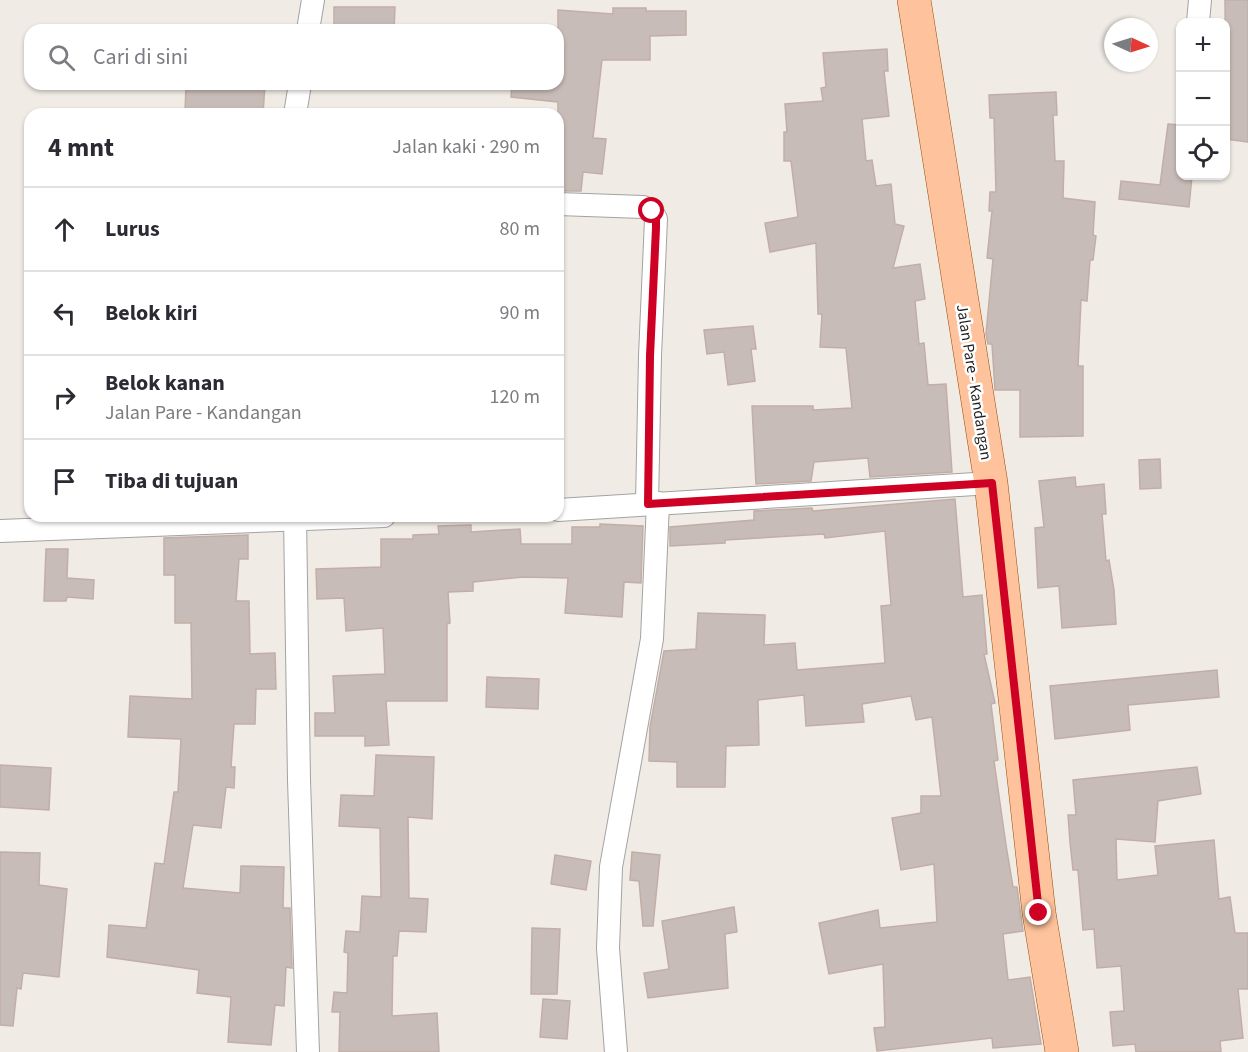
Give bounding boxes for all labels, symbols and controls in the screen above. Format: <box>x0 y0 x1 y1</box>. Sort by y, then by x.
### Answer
north arrow <box>1104 18 1158 72</box>
map controls <box>1176 18 1230 180</box>
button: + <box>1176 18 1230 72</box>
search box <box>24 24 564 90</box>
icon: search <box>45 41 78 74</box>
text: Cari di sini <box>93 41 188 73</box>
button: − <box>1176 72 1230 126</box>
button: locate <box>1176 126 1230 180</box>
text: 4 mnt <box>48 129 114 166</box>
text: Jalan kaki · 290 m <box>392 133 540 161</box>
route start <box>638 197 664 223</box>
icon: ahead <box>48 213 81 246</box>
text: Lurus <box>105 213 160 245</box>
text: 80 m <box>500 215 540 243</box>
icon: left <box>48 297 81 330</box>
text: Belok kiri <box>105 297 198 329</box>
text: 90 m <box>500 299 540 327</box>
street label: Jalan Pare - Kandangan <box>951 303 997 462</box>
text: Belok kanan <box>105 367 225 399</box>
icon: right <box>48 381 81 414</box>
text: 120 m <box>490 383 540 411</box>
text: Jalan Pare - Kandangan <box>105 399 302 427</box>
icon: arrive <box>48 465 81 498</box>
text: Tiba di tujuan <box>105 465 238 497</box>
route end <box>1025 899 1051 925</box>

